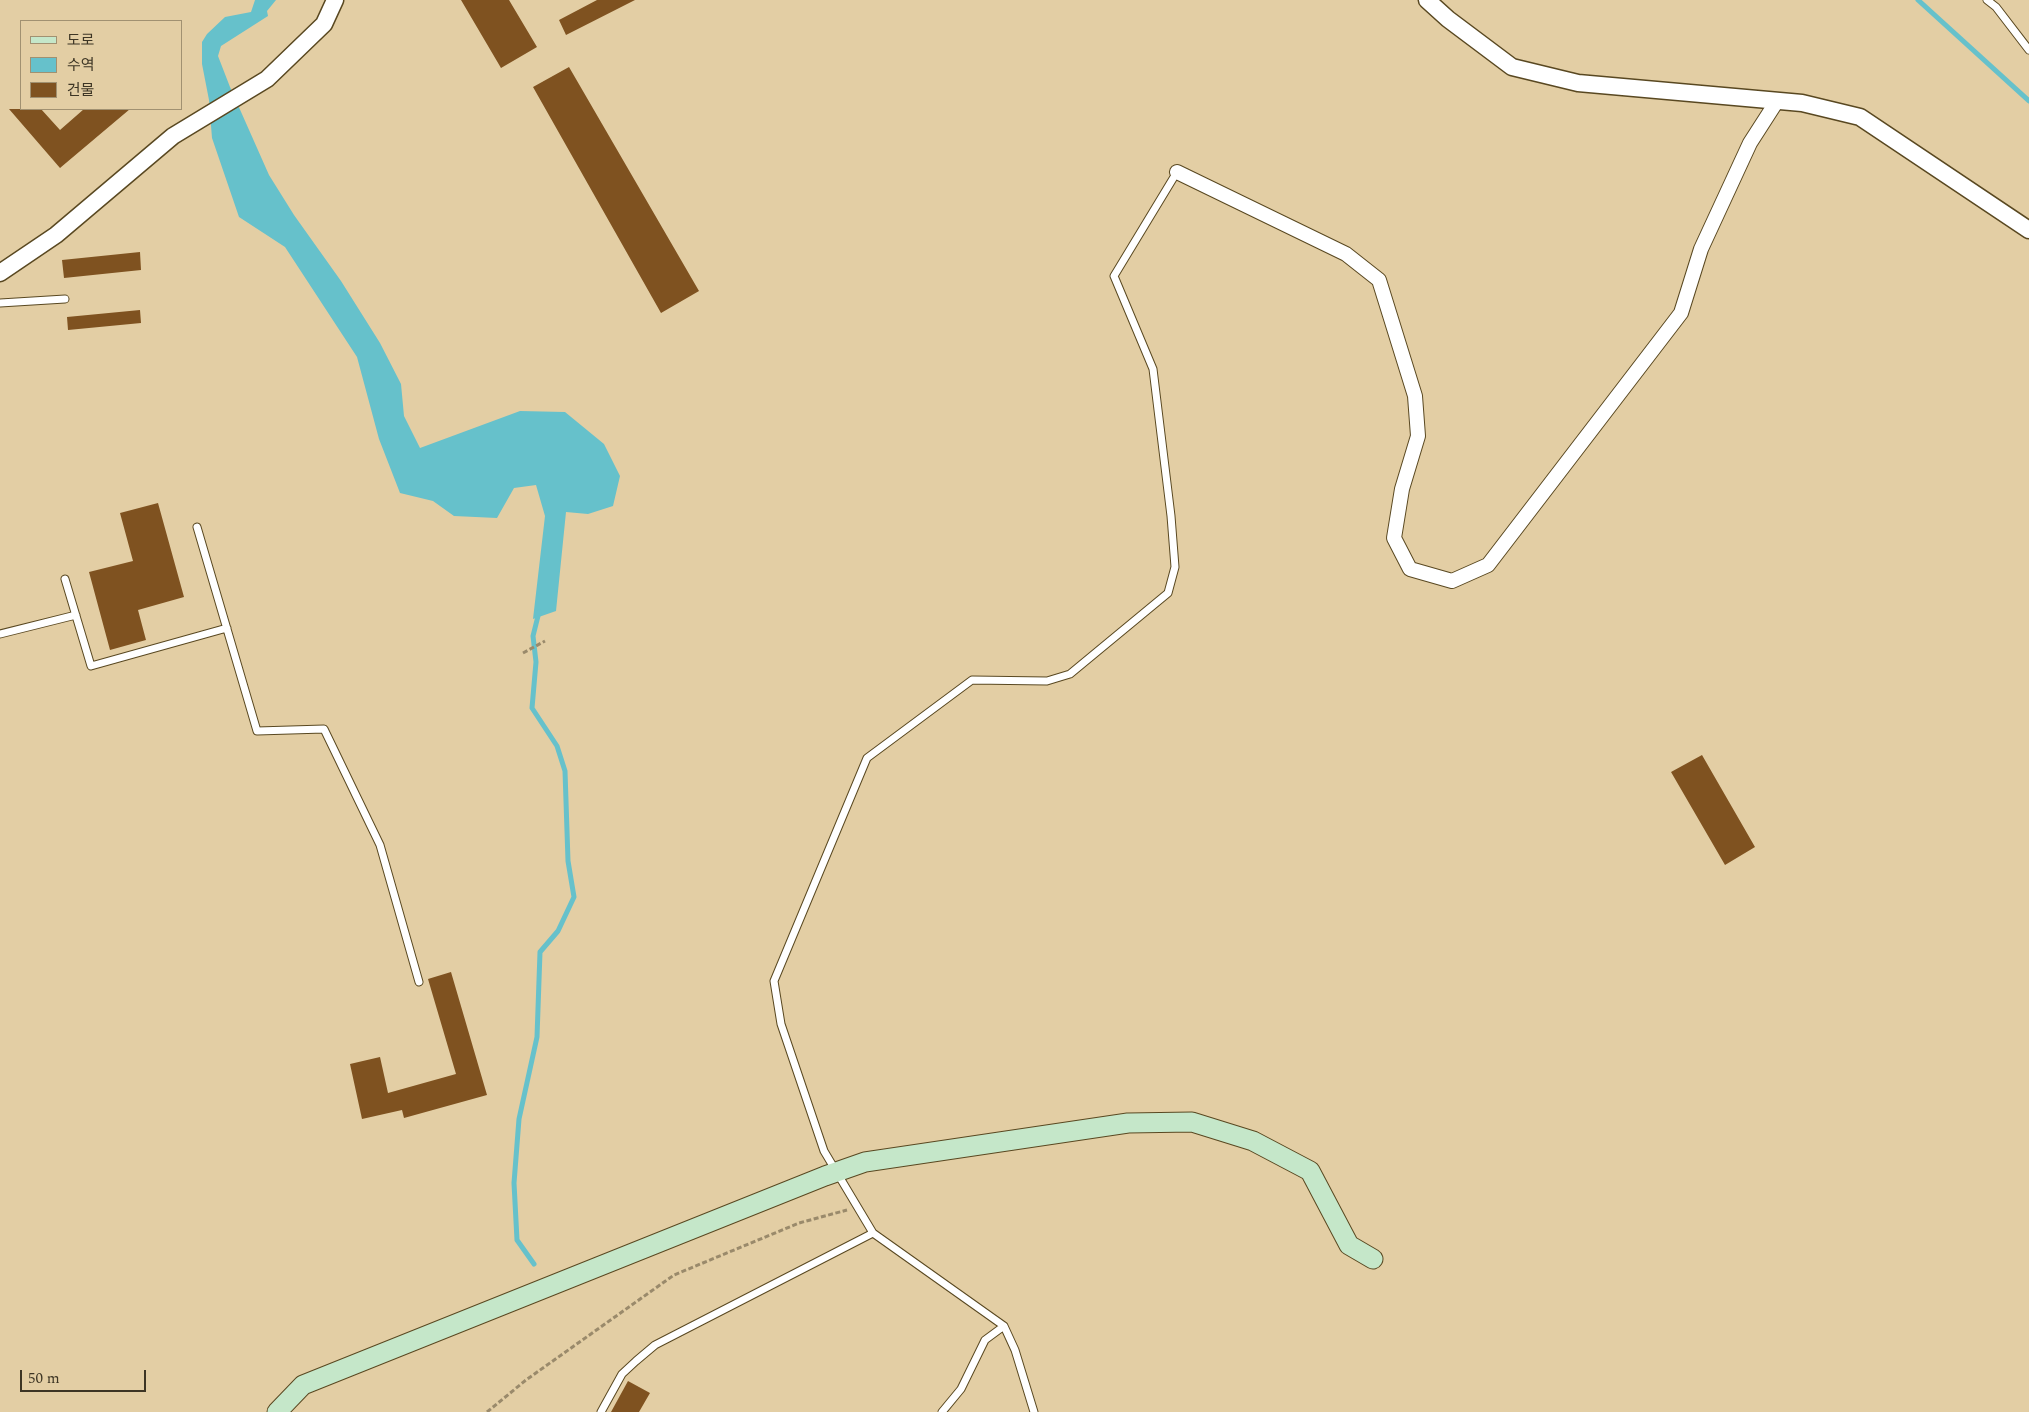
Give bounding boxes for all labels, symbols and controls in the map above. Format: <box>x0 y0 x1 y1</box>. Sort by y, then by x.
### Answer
legend <box>20 20 182 110</box>
text: 도로 <box>67 29 95 52</box>
text: 수역 <box>67 54 95 77</box>
text: 건물 <box>67 79 95 102</box>
scale bar <box>22 1360 149 1392</box>
text: 50 m <box>28 1367 60 1390</box>

